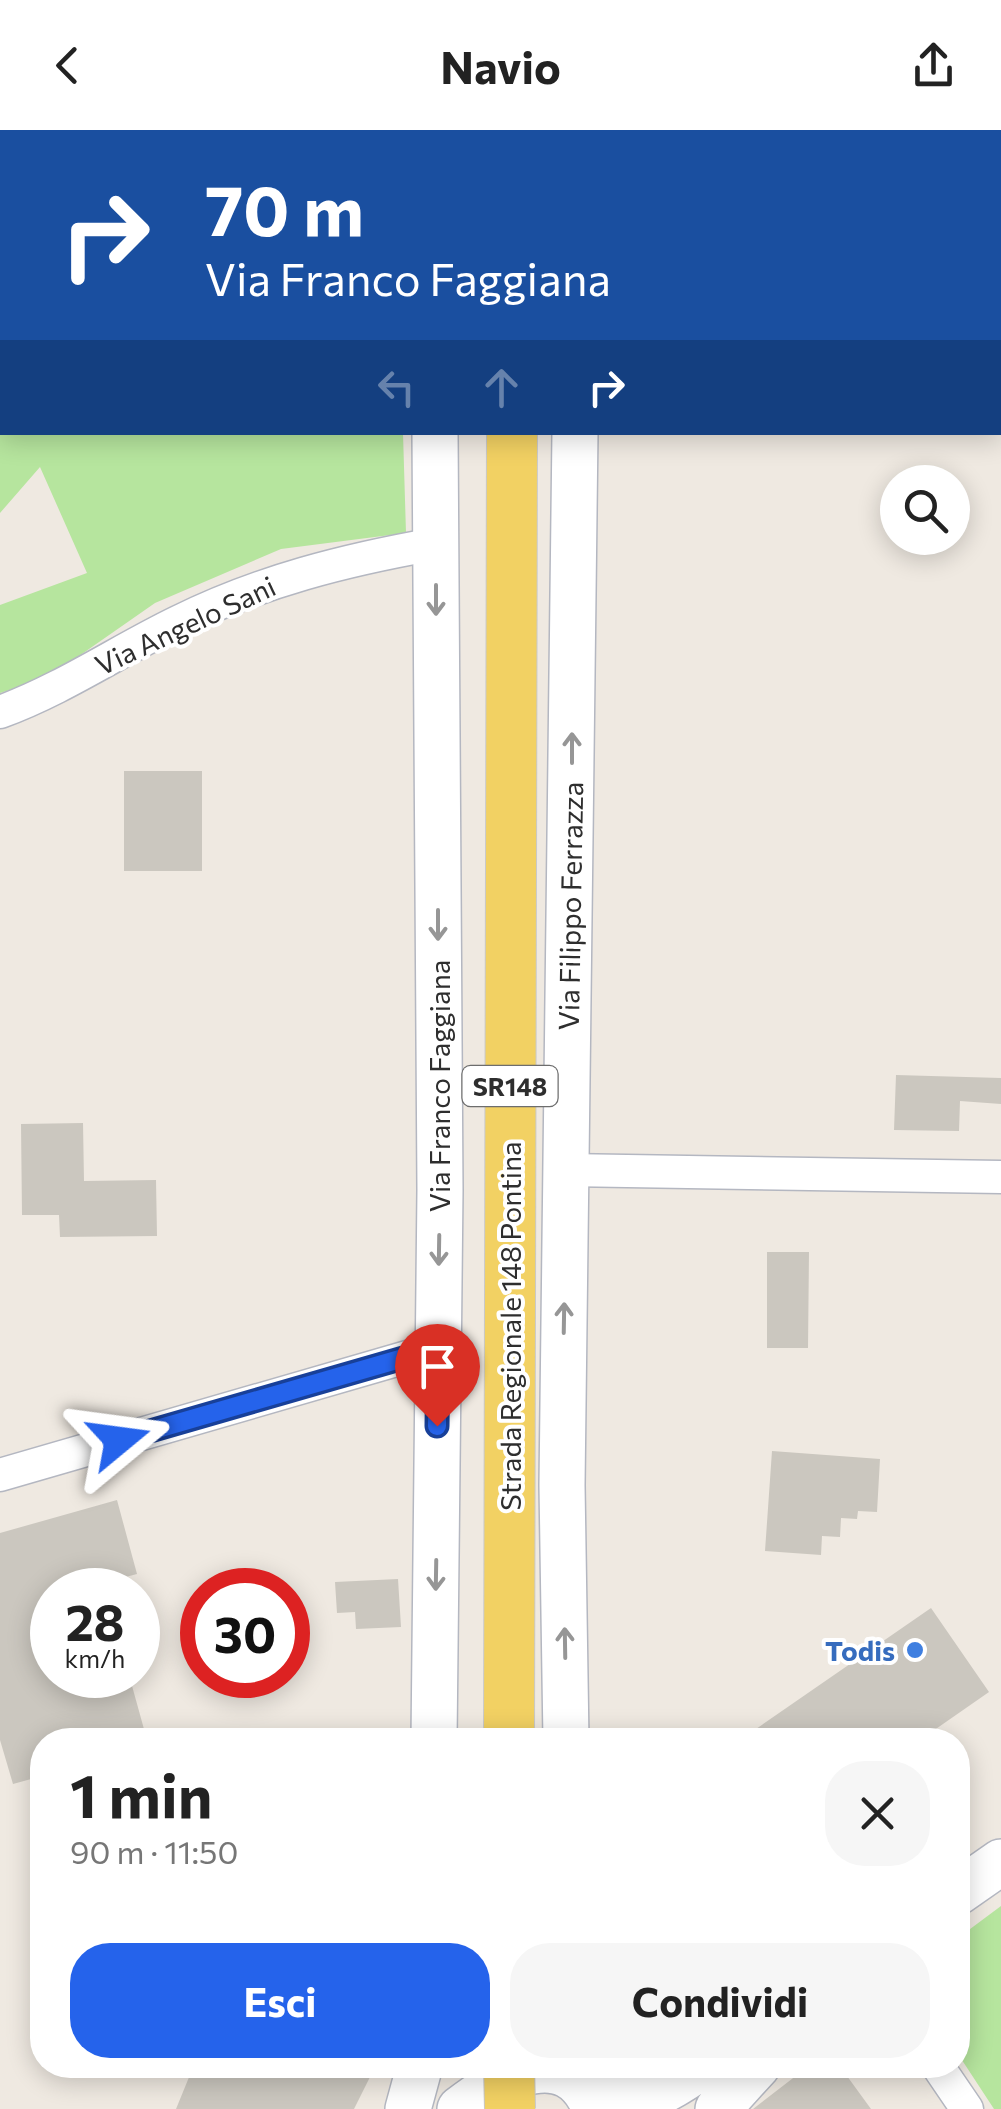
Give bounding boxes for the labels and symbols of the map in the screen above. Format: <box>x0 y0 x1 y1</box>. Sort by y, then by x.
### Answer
street label: Via Angelo Sani <box>89 568 281 682</box>
one-way arrow <box>426 583 445 615</box>
one-way arrow <box>562 732 582 764</box>
street label: Via Filippo Ferrazza <box>551 781 589 1031</box>
one-way arrow <box>428 908 448 940</box>
street label: Via Franco Faggiana <box>422 960 456 1212</box>
road number: SR148 <box>462 1066 558 1106</box>
street label: Strada Regionale 148 Pontina <box>493 1141 527 1511</box>
one-way arrow <box>430 1232 448 1265</box>
one-way arrow <box>554 1302 574 1334</box>
pin <box>395 1324 480 1427</box>
position arrow <box>67 1388 171 1492</box>
one-way arrow <box>426 1558 446 1590</box>
speed limit sign: 30 <box>180 1568 310 1698</box>
one-way arrow <box>555 1627 574 1659</box>
place label: Todis <box>825 1633 895 1667</box>
marker: Todis <box>904 1639 926 1661</box>

